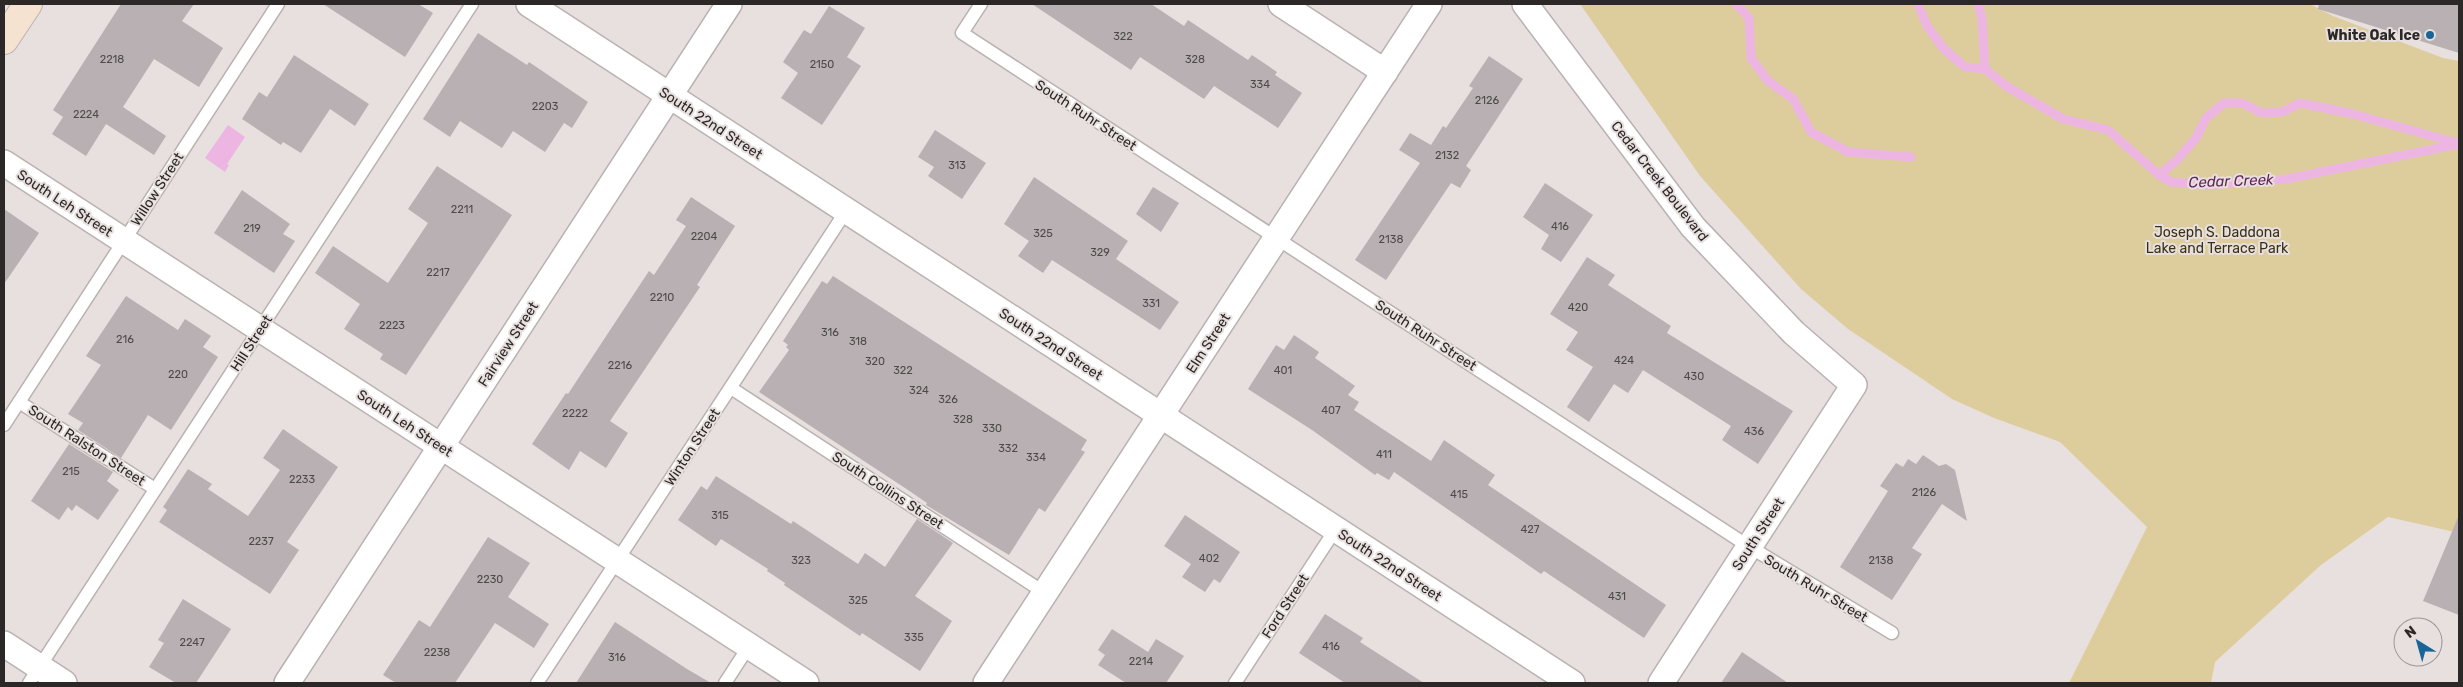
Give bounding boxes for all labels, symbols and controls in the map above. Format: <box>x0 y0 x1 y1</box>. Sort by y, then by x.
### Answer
place label: White Oak Ice <box>2327 27 2420 44</box>
marker: White Oak Ice <box>2424 29 2436 41</box>
house number: 322 <box>1113 30 1133 43</box>
house number: 2218 <box>100 53 124 66</box>
house number: 328 <box>1185 53 1205 66</box>
house number: 2150 <box>810 58 834 71</box>
street label: South Ruhr Street <box>1032 76 1140 155</box>
house number: 334 <box>1250 78 1270 91</box>
street label: South 22nd Street <box>656 84 766 163</box>
house number: 2126 <box>1475 94 1499 107</box>
house number: 2203 <box>532 100 559 113</box>
house number: 2224 <box>73 108 99 121</box>
street label: Cedar Creek Boulevard <box>1607 118 1712 245</box>
street label: Willow Street <box>127 149 188 229</box>
house number: 2132 <box>1435 149 1459 162</box>
house number: 313 <box>948 159 966 172</box>
street label: South Leh Street <box>14 166 116 241</box>
water label: Cedar Creek <box>2188 171 2274 191</box>
house number: 2211 <box>451 203 473 216</box>
house number: 416 <box>1551 220 1569 233</box>
house number: 219 <box>243 222 261 235</box>
park label: Joseph S. Daddona Lake and Terrace Park <box>2146 224 2289 257</box>
house number: 325 <box>1033 227 1053 240</box>
house number: 2204 <box>691 230 718 243</box>
house number: 2138 <box>1379 233 1403 246</box>
house number: 329 <box>1090 246 1110 259</box>
house number: 2217 <box>426 266 450 279</box>
house number: 2210 <box>650 291 674 304</box>
street label: South Ruhr Street <box>1372 296 1480 375</box>
house number: 331 <box>1142 297 1160 310</box>
street label: Fairview Street <box>475 298 542 390</box>
house number: 420 <box>1568 301 1588 314</box>
street label: South 22nd Street <box>996 305 1106 384</box>
street label: Elm Street <box>1183 310 1234 377</box>
street label: Hill Street <box>227 311 276 375</box>
house number: 2223 <box>379 319 405 332</box>
house number: 316 <box>821 326 839 339</box>
house number: 216 <box>116 333 134 346</box>
house number: 318 <box>849 335 867 348</box>
house number: 424 <box>1614 354 1634 367</box>
house number: 320 <box>865 355 885 368</box>
house number: 2216 <box>608 359 632 372</box>
house number: 322 <box>893 364 913 377</box>
house number: 401 <box>1274 364 1292 377</box>
house number: 220 <box>168 368 188 381</box>
house number: 430 <box>1684 370 1704 383</box>
house number: 324 <box>909 384 929 397</box>
street label: South Leh Street <box>354 386 456 461</box>
house number: 326 <box>938 393 958 406</box>
street label: South Ralston Street <box>25 401 149 490</box>
house number: 407 <box>1321 404 1341 417</box>
street label: Winton Street <box>661 405 724 489</box>
house number: 2222 <box>562 407 588 420</box>
house number: 328 <box>953 413 973 426</box>
house number: 330 <box>982 422 1002 435</box>
house number: 436 <box>1744 425 1764 438</box>
house number: 332 <box>998 442 1018 455</box>
street label: South Collins Street <box>829 448 947 533</box>
house number: 411 <box>1376 448 1392 461</box>
house number: 334 <box>1026 451 1046 464</box>
house number: 215 <box>62 465 80 478</box>
house number: 2233 <box>289 473 315 486</box>
house number: 2126 <box>1912 486 1936 499</box>
house number: 415 <box>1450 488 1468 501</box>
street label: South Street <box>1729 494 1788 574</box>
house number: 315 <box>711 509 729 522</box>
house number: 427 <box>1521 523 1540 536</box>
street label: South 22nd Street <box>1335 526 1445 605</box>
house number: 2237 <box>248 535 274 548</box>
street label: South Ruhr Street <box>1761 551 1871 626</box>
house number: 402 <box>1199 552 1219 565</box>
house number: 323 <box>791 554 811 567</box>
house number: 2138 <box>1869 554 1893 567</box>
street label: Ford Street <box>1258 570 1313 642</box>
house number: 2230 <box>477 573 503 586</box>
house number: 431 <box>1608 590 1626 603</box>
house number: 325 <box>848 594 868 607</box>
north arrow <box>2393 617 2443 667</box>
text: N <box>2401 622 2420 642</box>
house number: 335 <box>904 631 924 644</box>
house number: 2247 <box>179 636 205 649</box>
house number: 416 <box>1322 640 1340 653</box>
house number: 2238 <box>424 646 450 659</box>
house number: 316 <box>608 651 626 664</box>
house number: 2214 <box>1129 655 1153 668</box>

